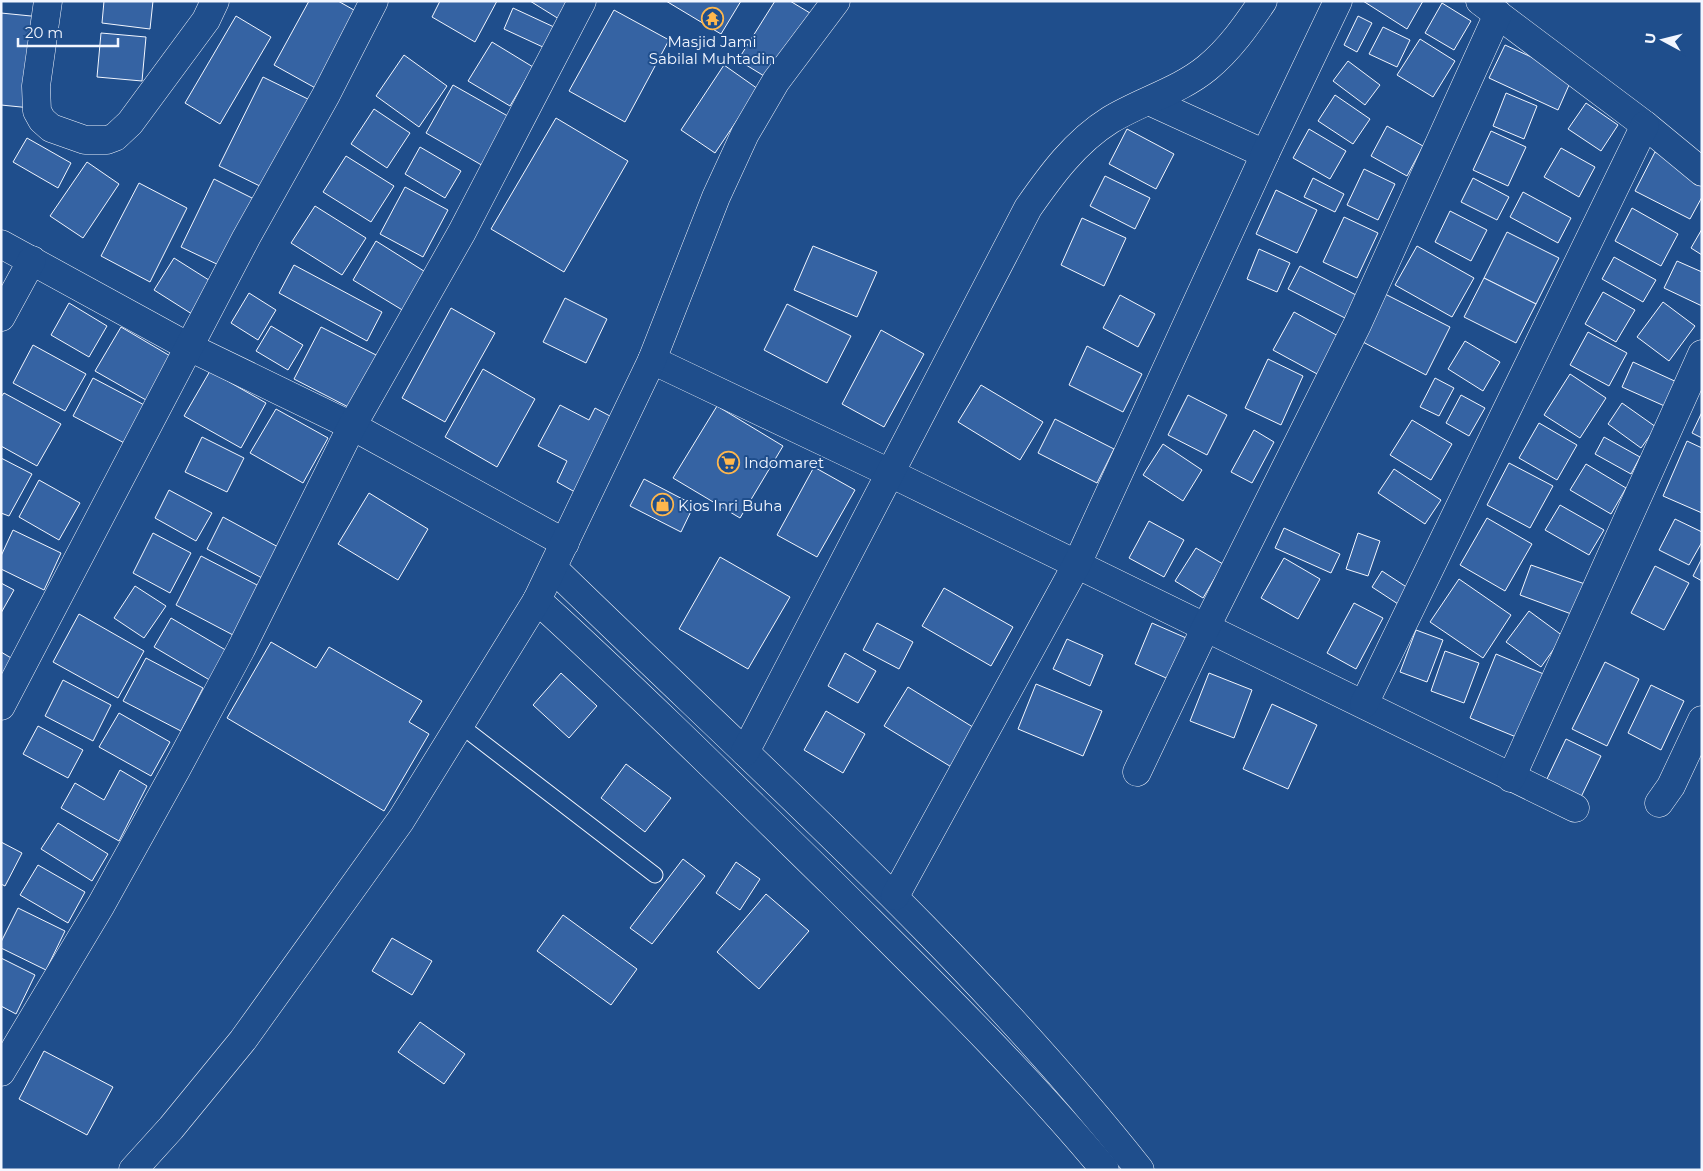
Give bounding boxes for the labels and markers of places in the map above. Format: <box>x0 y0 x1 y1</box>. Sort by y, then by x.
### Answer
temple icon: Masjid Jami Sabilal Muhtadin <box>700 6 724 30</box>
place label: Masjid Jami Sabilal Muhtadin <box>649 32 775 68</box>
supermarket icon: Indomaret <box>716 450 740 474</box>
place label: Indomaret <box>744 453 824 472</box>
shop icon: Kios Inri Buha <box>650 493 674 517</box>
place label: Kios Inri Buha <box>678 496 782 515</box>

